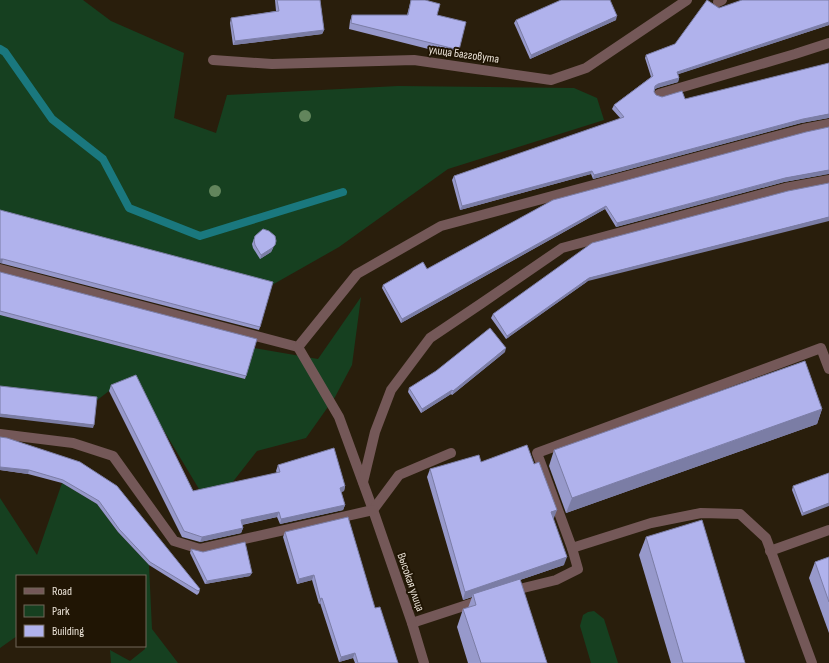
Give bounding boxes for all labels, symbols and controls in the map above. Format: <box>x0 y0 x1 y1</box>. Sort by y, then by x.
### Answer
street label: улица Багговута <box>428 42 500 67</box>
street label: Высокая улица <box>393 551 428 614</box>
legend <box>16 575 146 647</box>
text: Road <box>52 584 72 599</box>
text: Park <box>52 604 70 619</box>
text: Building <box>52 624 84 639</box>

